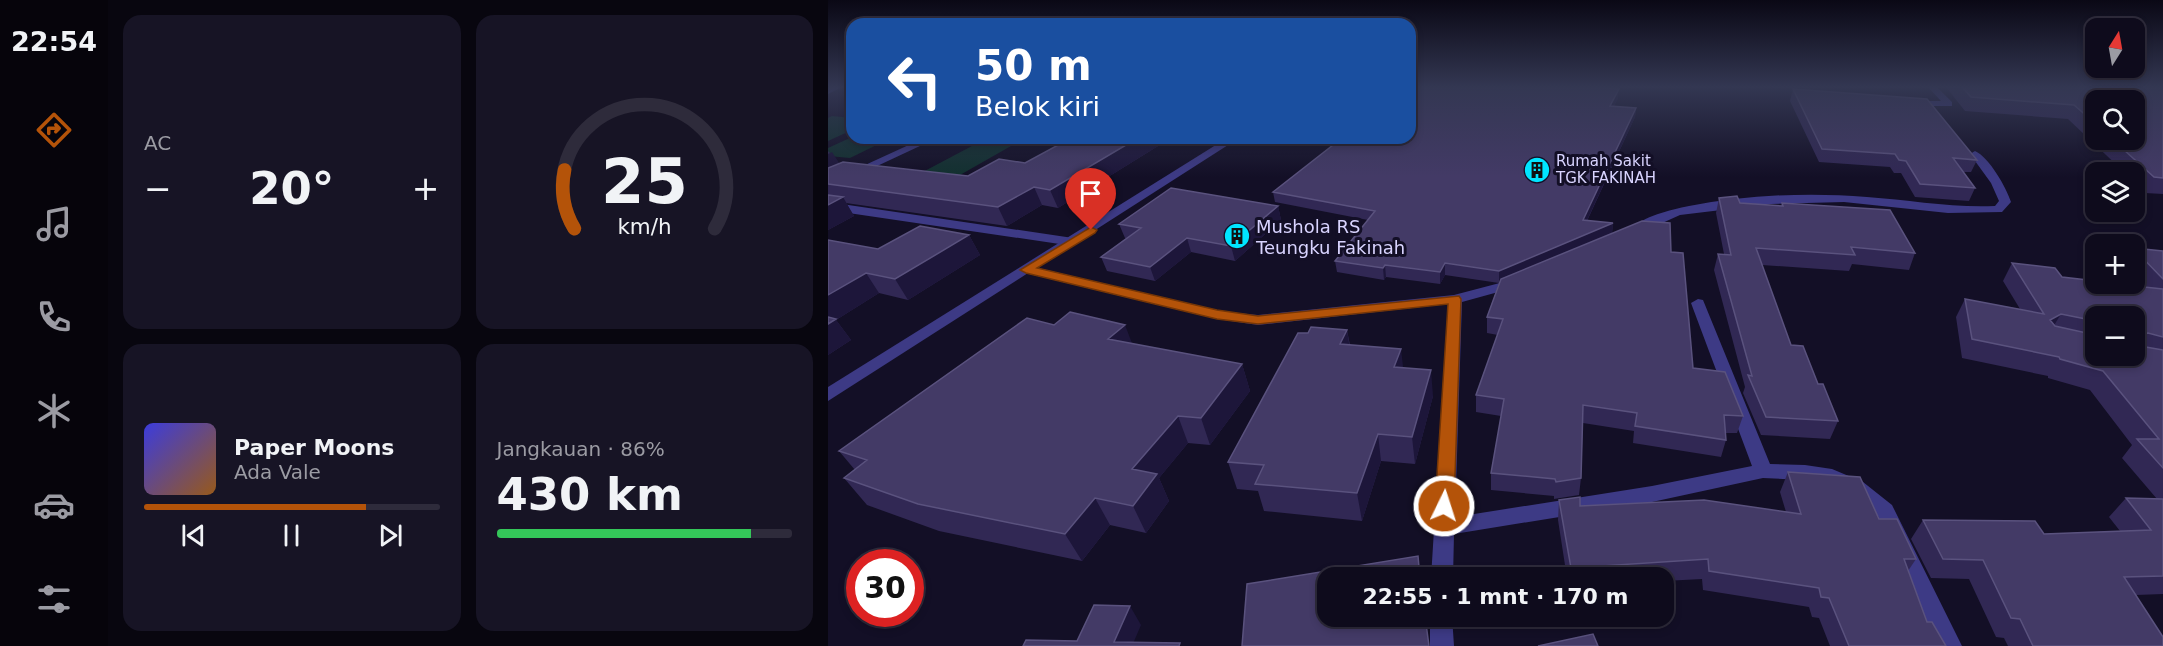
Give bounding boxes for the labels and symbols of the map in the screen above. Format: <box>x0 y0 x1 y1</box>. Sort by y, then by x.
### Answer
north arrow <box>2085 18 2145 78</box>
place label: Rumah Sakit TGK FAKINAH <box>1555 152 1656 187</box>
building icon: Rumah Sakit TGK FAKINAH <box>1522 155 1552 185</box>
pin <box>1065 168 1116 230</box>
place label: Mushola RS Teungku Fakinah <box>1255 216 1405 258</box>
building icon: Mushola RS Teungku Fakinah <box>1222 221 1252 251</box>
position arrow <box>1412 474 1476 538</box>
speed limit sign: 30 <box>846 549 924 627</box>

